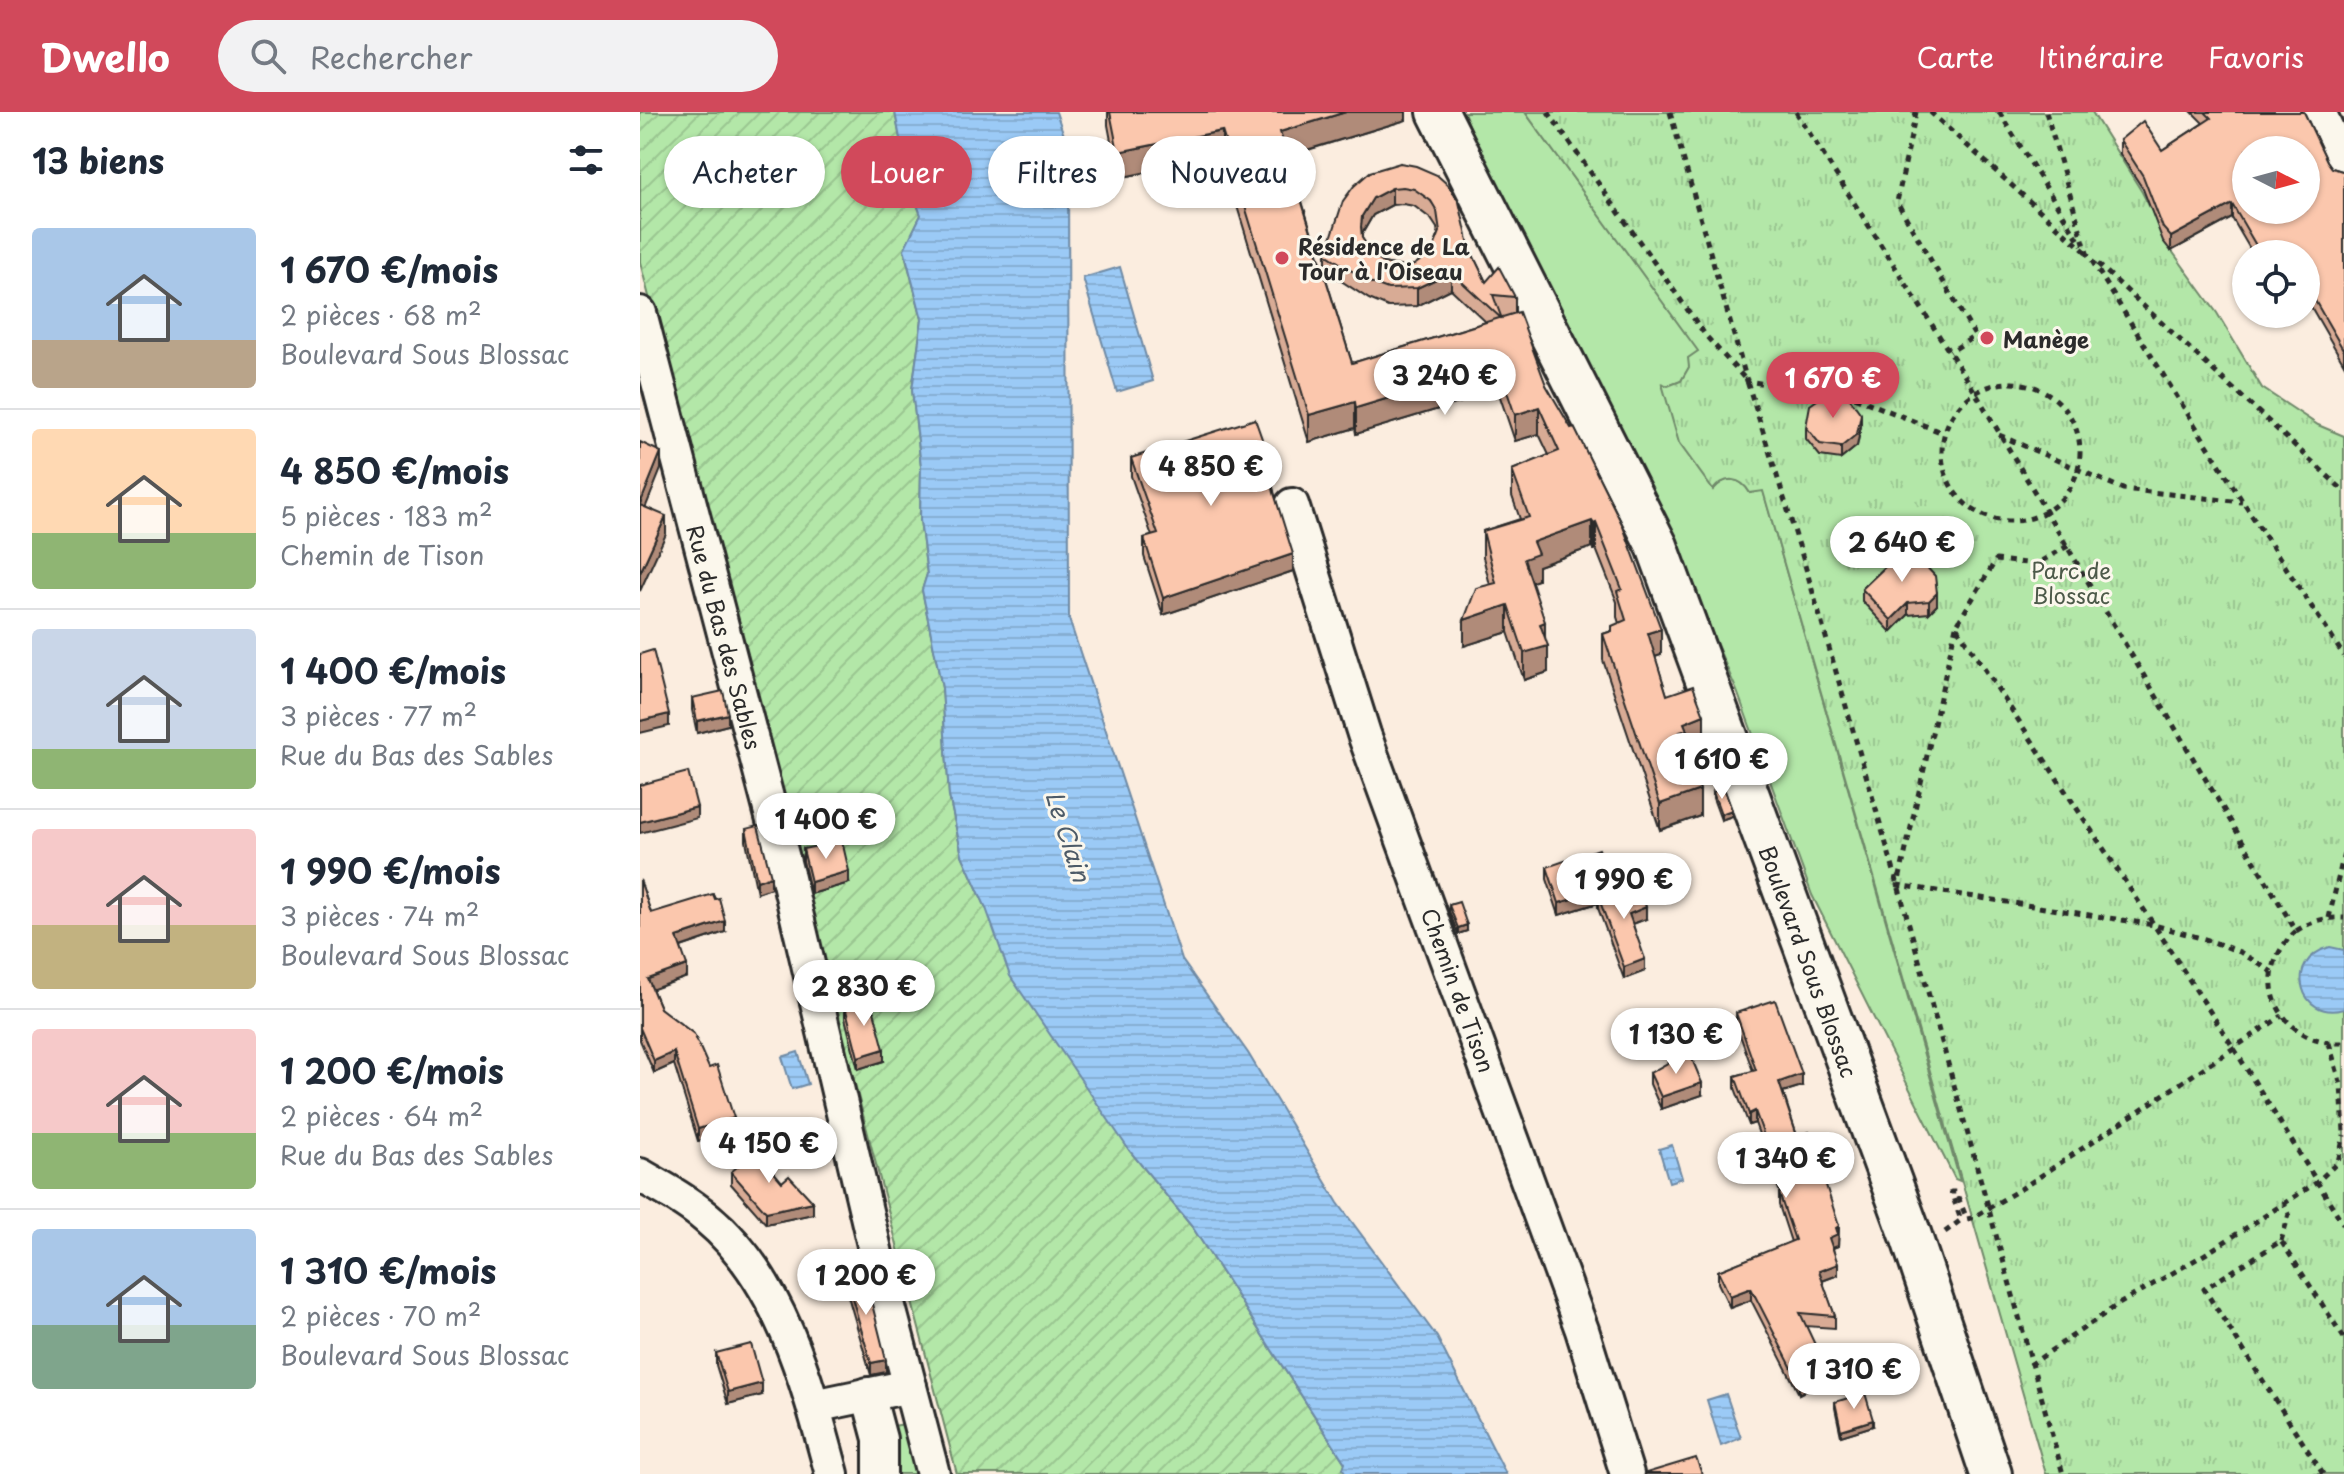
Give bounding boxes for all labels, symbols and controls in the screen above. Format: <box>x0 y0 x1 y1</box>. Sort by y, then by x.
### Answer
search box <box>218 20 778 92</box>
text: Dwello <box>40 28 170 85</box>
icon: search <box>246 34 290 78</box>
text: Rechercher <box>310 34 473 79</box>
text: Carte <box>1916 35 1994 78</box>
text: Itinéraire <box>2038 35 2164 78</box>
text: Favoris <box>2208 35 2304 78</box>
text: 13 biens <box>32 134 165 186</box>
chip: Acheter <box>664 136 825 208</box>
chip: Louer <box>841 136 972 208</box>
chip: Filtres <box>988 136 1125 208</box>
chip: Nouveau <box>1141 136 1316 208</box>
north arrow <box>2232 136 2320 224</box>
map controls <box>2232 136 2320 328</box>
icon: filters <box>564 138 608 182</box>
place label: Résidence de La Tour à l'Oiseau <box>1298 229 1471 287</box>
button: locate <box>2232 240 2320 328</box>
text: 1 670 €/mois <box>280 243 498 295</box>
marker: Résidence de La Tour à l'Oiseau <box>1273 249 1291 267</box>
icon: home <box>96 260 192 356</box>
text: 2 pièces · 68 m² <box>280 295 482 334</box>
place label: Manège <box>2003 322 2089 355</box>
marker: Manège <box>1978 329 1996 347</box>
text: Boulevard Sous Blossac <box>280 334 569 373</box>
pin: 3 240 € <box>1371 349 1519 417</box>
pin: 1 670 € <box>1759 352 1907 420</box>
text: 3 240 € <box>1392 355 1498 394</box>
text: 1 670 € <box>1784 358 1882 397</box>
pin: 4 850 € <box>1137 440 1285 508</box>
text: 4 850 €/mois <box>280 444 509 496</box>
text: 4 850 € <box>1158 446 1264 485</box>
icon: home <box>96 461 192 557</box>
text: 5 pièces · 183 m² <box>280 496 493 535</box>
pin: 2 640 € <box>1828 516 1976 584</box>
street label: Rue du Bas des Sables <box>679 521 771 753</box>
text: 2 640 € <box>1848 522 1956 561</box>
text: Chemin de Tison <box>280 535 484 574</box>
park label: Parc de Blossac <box>2031 553 2111 611</box>
text: 1 400 €/mois <box>280 644 506 696</box>
icon: home <box>96 661 192 757</box>
text: 3 pièces · 77 m² <box>280 696 477 735</box>
pin: 1 610 € <box>1648 733 1796 801</box>
text: Rue du Bas des Sables <box>280 735 553 774</box>
text: 1 610 € <box>1675 739 1769 778</box>
water label: Le Clain <box>1037 786 1101 888</box>
pin: 1 400 € <box>752 793 900 861</box>
text: 1 400 € <box>774 799 878 838</box>
street label: Boulevard Sous Blossac <box>1752 840 1866 1082</box>
text: 1 990 €/mois <box>280 844 501 896</box>
pin: 1 990 € <box>1550 853 1698 921</box>
text: 1 990 € <box>1575 859 1673 898</box>
icon: home <box>96 861 192 957</box>
text: 3 pièces · 74 m² <box>280 896 479 935</box>
street label: Chemin de Tison <box>1414 903 1504 1077</box>
text: Boulevard Sous Blossac <box>280 935 569 974</box>
pin: 2 830 € <box>790 960 938 1028</box>
text: 2 830 € <box>811 966 917 1005</box>
pin: 1 130 € <box>1602 1008 1750 1076</box>
text: 1 130 € <box>1629 1014 1723 1053</box>
text: 1 200 €/mois <box>280 1044 504 1096</box>
icon: home <box>96 1061 192 1157</box>
text: 2 pièces · 64 m² <box>280 1096 483 1135</box>
pin: 4 150 € <box>695 1117 843 1185</box>
text: 4 150 € <box>718 1123 820 1162</box>
pin: 1 340 € <box>1712 1132 1860 1200</box>
text: Rue du Bas des Sables <box>280 1135 553 1174</box>
text: 1 340 € <box>1735 1138 1837 1177</box>
text: 1 310 €/mois <box>280 1244 497 1296</box>
pin: 1 200 € <box>792 1249 940 1317</box>
text: 1 200 € <box>815 1255 917 1294</box>
icon: home <box>96 1261 192 1357</box>
text: 2 pièces · 70 m² <box>280 1296 481 1335</box>
text: Boulevard Sous Blossac <box>280 1335 569 1374</box>
pin: 1 310 € <box>1780 1343 1928 1411</box>
text: 1 310 € <box>1806 1349 1902 1388</box>

